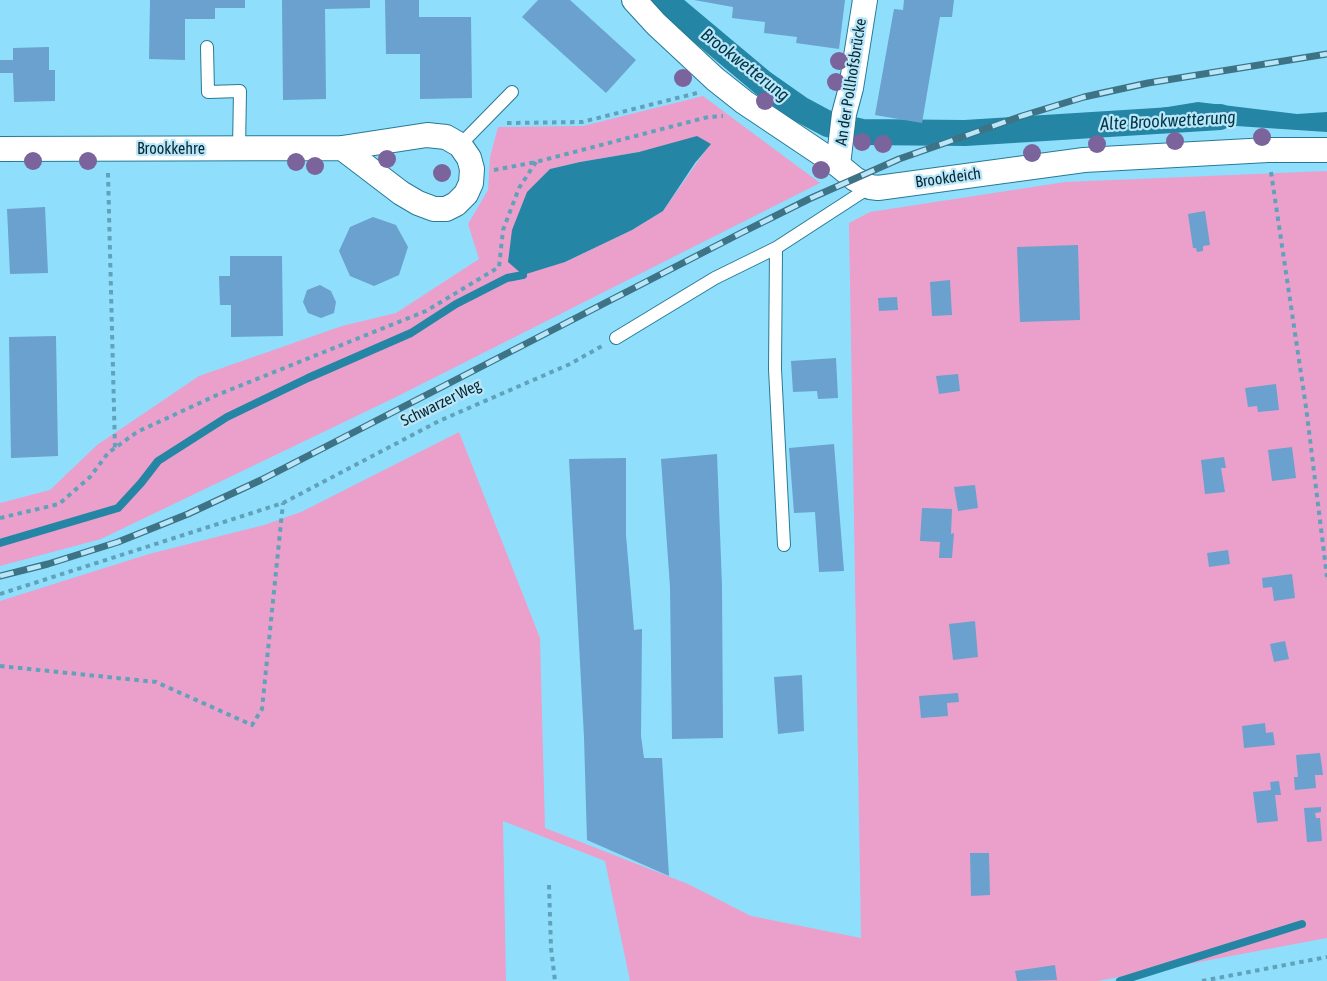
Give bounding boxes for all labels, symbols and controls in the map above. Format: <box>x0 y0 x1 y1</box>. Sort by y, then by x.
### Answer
street label: An der Pollhofsbrücke <box>831 17 871 147</box>
water label: Brookwetterung <box>696 24 794 106</box>
water label: Alte Brookwetterung <box>1100 107 1236 135</box>
street label: Brookkehre <box>137 139 205 159</box>
street label: Brookdeich <box>914 164 982 192</box>
street label: Schwarzer Weg <box>398 375 484 431</box>

